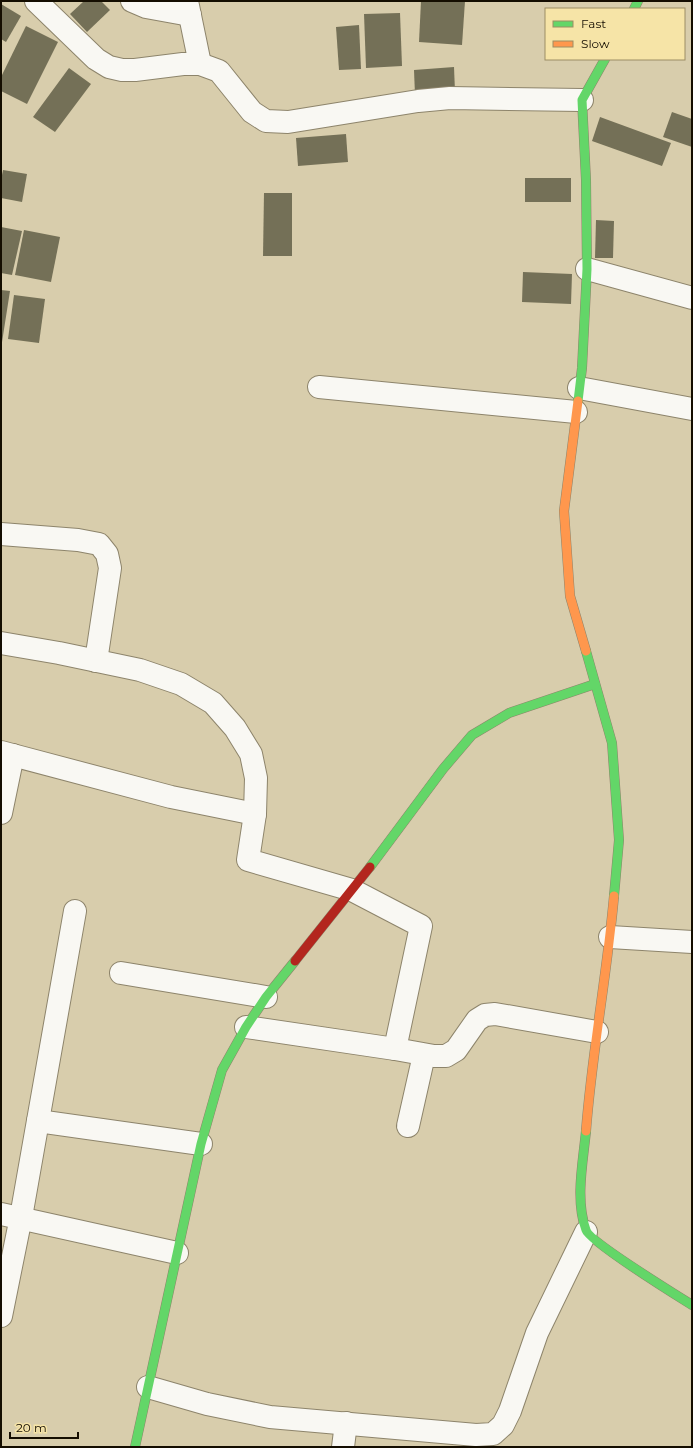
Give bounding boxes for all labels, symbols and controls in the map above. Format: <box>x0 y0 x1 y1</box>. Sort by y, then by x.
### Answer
legend <box>545 8 685 60</box>
text: Fast <box>581 16 606 31</box>
text: Slow <box>581 36 610 51</box>
scale bar <box>10 1414 78 1440</box>
text: 20 m <box>16 1420 47 1435</box>

